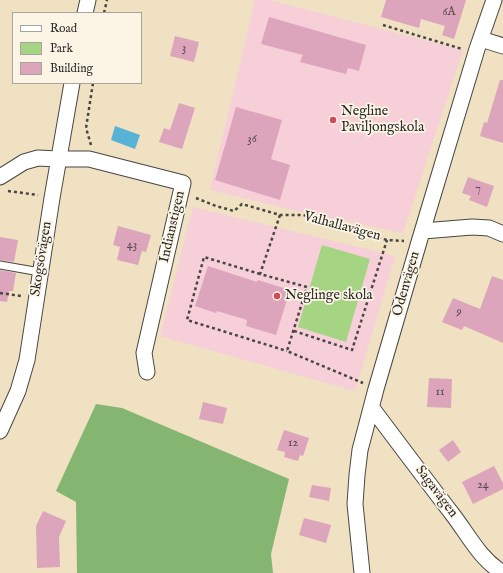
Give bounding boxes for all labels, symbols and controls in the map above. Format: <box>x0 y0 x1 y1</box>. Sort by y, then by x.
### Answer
house number: 6A <box>442 6 456 20</box>
legend <box>12 12 142 84</box>
text: Road <box>50 21 77 36</box>
text: Park <box>50 41 73 56</box>
house number: 3 <box>182 42 186 56</box>
text: Building <box>50 61 93 76</box>
place label: Negline Paviljongskola <box>341 104 424 136</box>
marker: Negline Paviljongskola <box>328 115 338 125</box>
house number: 36 <box>247 133 257 147</box>
house number: 7 <box>475 183 481 197</box>
street label: Indianstigen <box>157 189 189 265</box>
street label: Valhallavägen <box>302 209 382 245</box>
street label: Skogsövägen <box>28 220 56 298</box>
house number: 43 <box>127 239 137 253</box>
street label: Odenvägen <box>390 250 424 318</box>
place label: Neglinge skola <box>285 288 373 304</box>
marker: Neglinge skola <box>272 291 282 301</box>
house number: 9 <box>456 306 462 320</box>
house number: 11 <box>436 386 444 400</box>
house number: 12 <box>288 437 298 451</box>
street label: Sagavägen <box>411 463 461 521</box>
house number: 24 <box>477 479 489 493</box>

